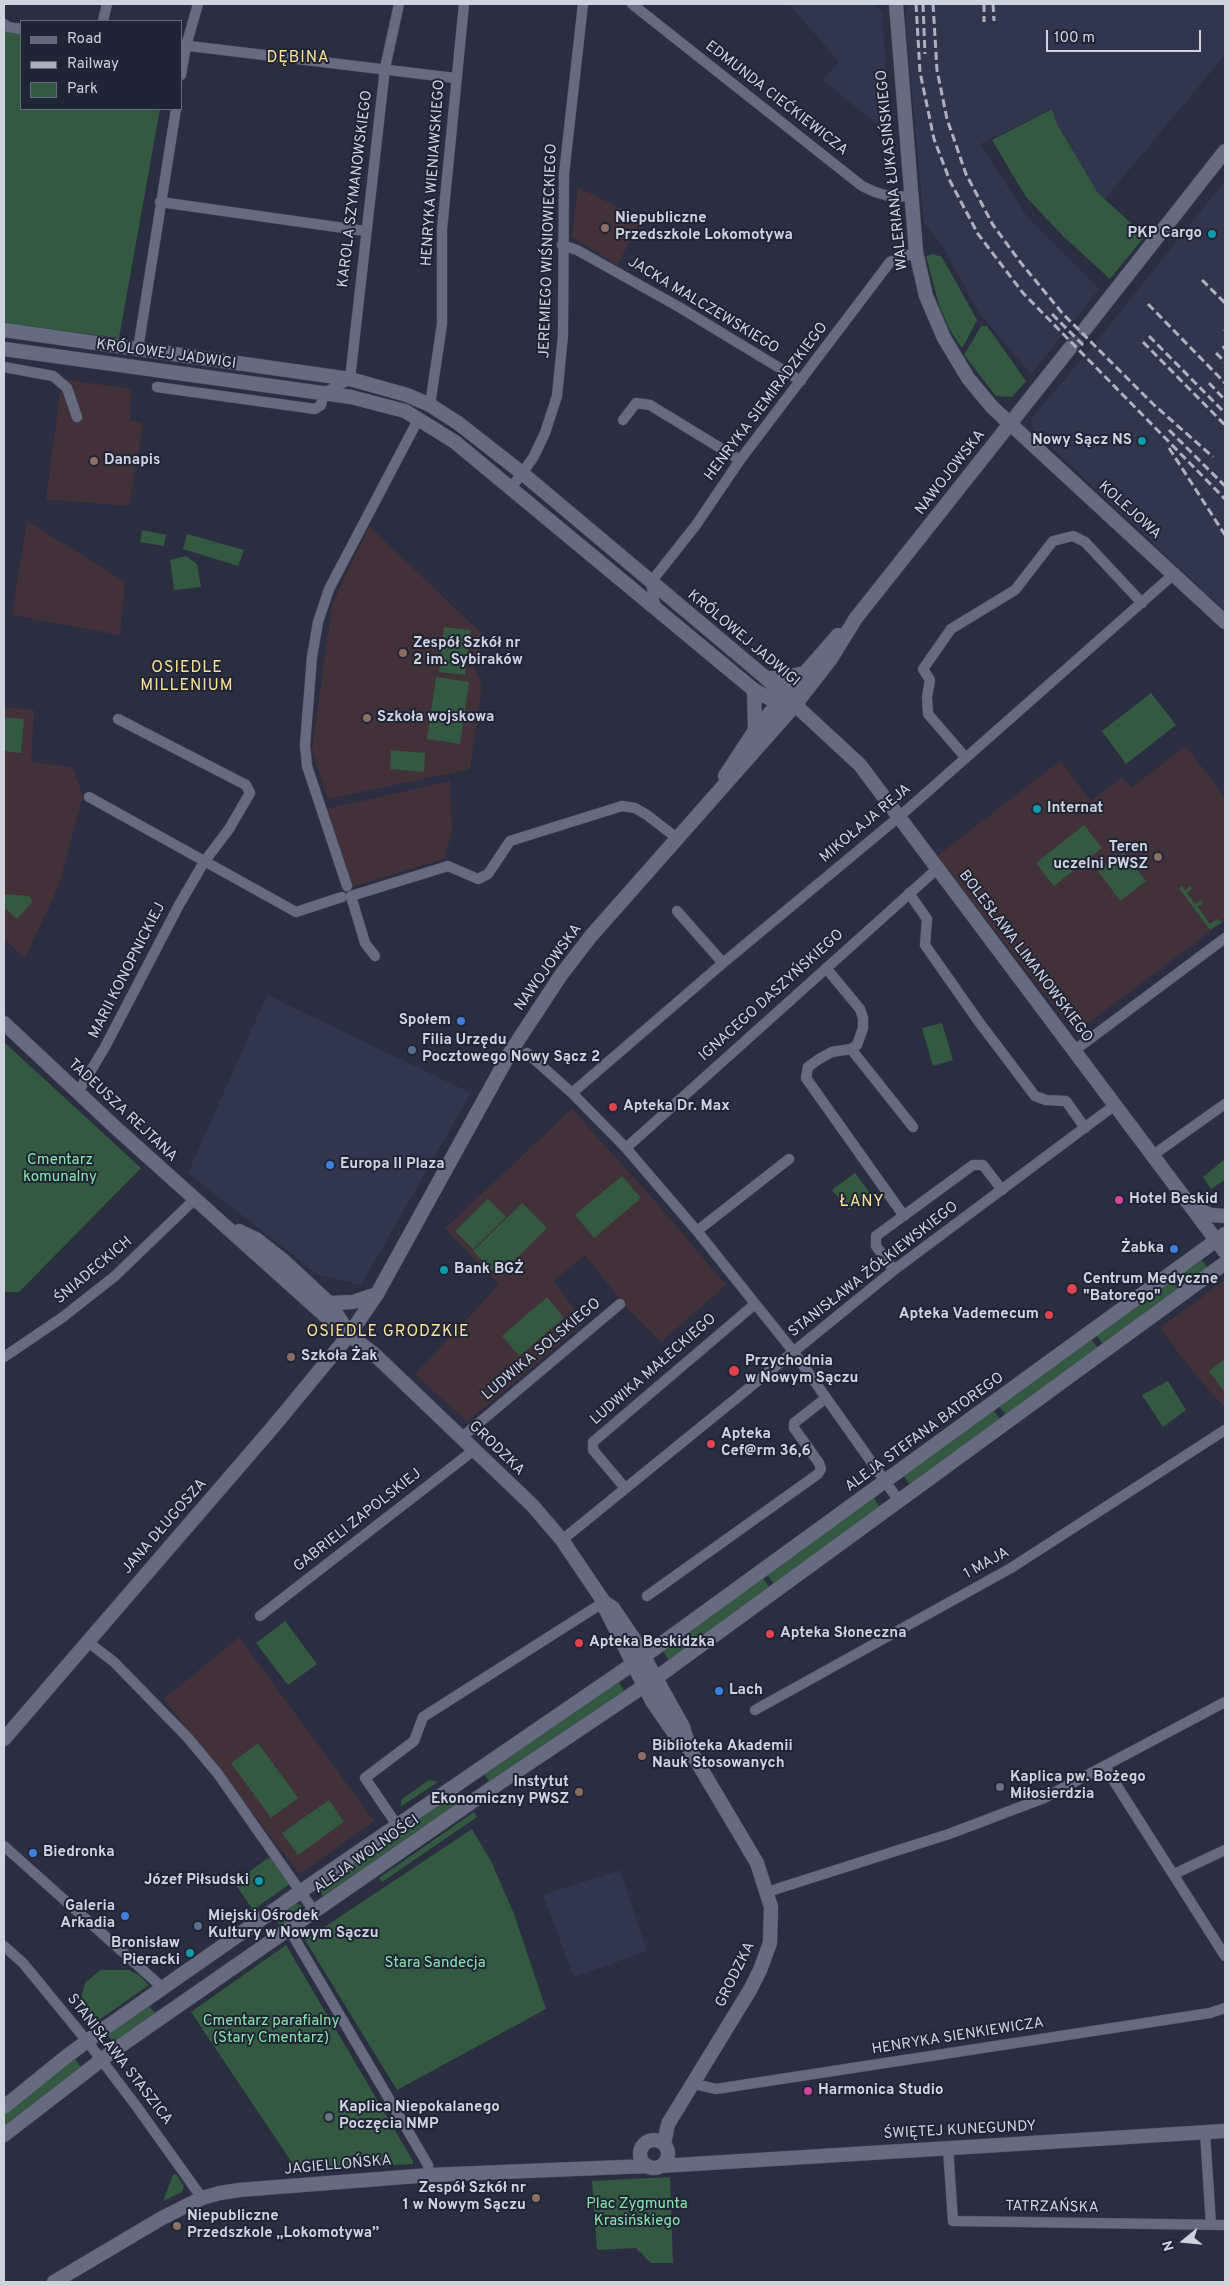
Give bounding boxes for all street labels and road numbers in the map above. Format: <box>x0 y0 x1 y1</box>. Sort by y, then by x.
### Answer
street label: EDMUNDA CIEĆKIEWICZA <box>701 38 851 160</box>
street label: WALERIANA ŁUKASIŃSKIEGO <box>874 69 912 271</box>
street label: HENRYKA WIENIAWSKIEGO <box>418 79 450 267</box>
street label: KAROLA SZYMANOWSKIEGO <box>335 89 377 289</box>
street label: JEREMIEGO WIŚNIOWIECKIEGO <box>536 143 562 359</box>
street label: JACKA MALCZEWSKIEGO <box>624 254 782 358</box>
street label: HENRYKA SIEMIRADZKIEGO <box>702 319 832 485</box>
street label: KRÓLOWEJ JADWIGI <box>95 336 237 374</box>
street label: NAWOJOWSKA <box>912 427 990 519</box>
street label: KOLEJOWA <box>1094 478 1164 544</box>
street label: KRÓLOWEJ JADWIGI <box>683 587 803 691</box>
street label: MIKOŁAJA REJA <box>817 781 915 867</box>
street label: BOLESŁAWA LIMANOWSKIEGO <box>954 867 1096 1047</box>
street label: MARII KONOPNICKIEJ <box>86 900 170 1042</box>
street label: NAWOJOWSKA <box>511 921 587 1015</box>
street label: IGNACEGO DASZYŃSKIEGO <box>696 926 848 1066</box>
street label: TADEUSZA REJTANA <box>64 1056 180 1166</box>
street label: STANISŁAWA ŻÓŁKIEWSKIEGO <box>786 1198 962 1342</box>
street label: ŚNIADECKICH <box>52 1233 136 1309</box>
street label: LUDWIKA SOLSKIEGO <box>479 1295 605 1405</box>
street label: LUDWIKA MAŁECKIEGO <box>587 1310 721 1430</box>
street label: ALEJA STEFANA BATOREGO <box>842 1369 1008 1497</box>
street label: GRODZKA <box>464 1418 528 1480</box>
street label: GABRIELI ZAPOLSKIEJ <box>291 1466 425 1576</box>
street label: JANA DŁUGOSZA <box>119 1476 211 1578</box>
street label: 1 MAJA <box>961 1544 1013 1584</box>
street label: ALEJA WOLNOŚCI <box>311 1812 423 1898</box>
street label: GRODZKA <box>712 1939 760 2011</box>
street label: STANISŁAWA STASZICA <box>62 1991 176 2129</box>
street label: HENRYKA SIENKIEWICZA <box>871 2014 1045 2060</box>
street label: ŚWIĘTEJ KUNEGUNDY <box>883 2118 1037 2144</box>
street label: JAGIELLOŃSKA <box>284 2152 392 2180</box>
street label: TATRZAŃSKA <box>1005 2198 1099 2218</box>

